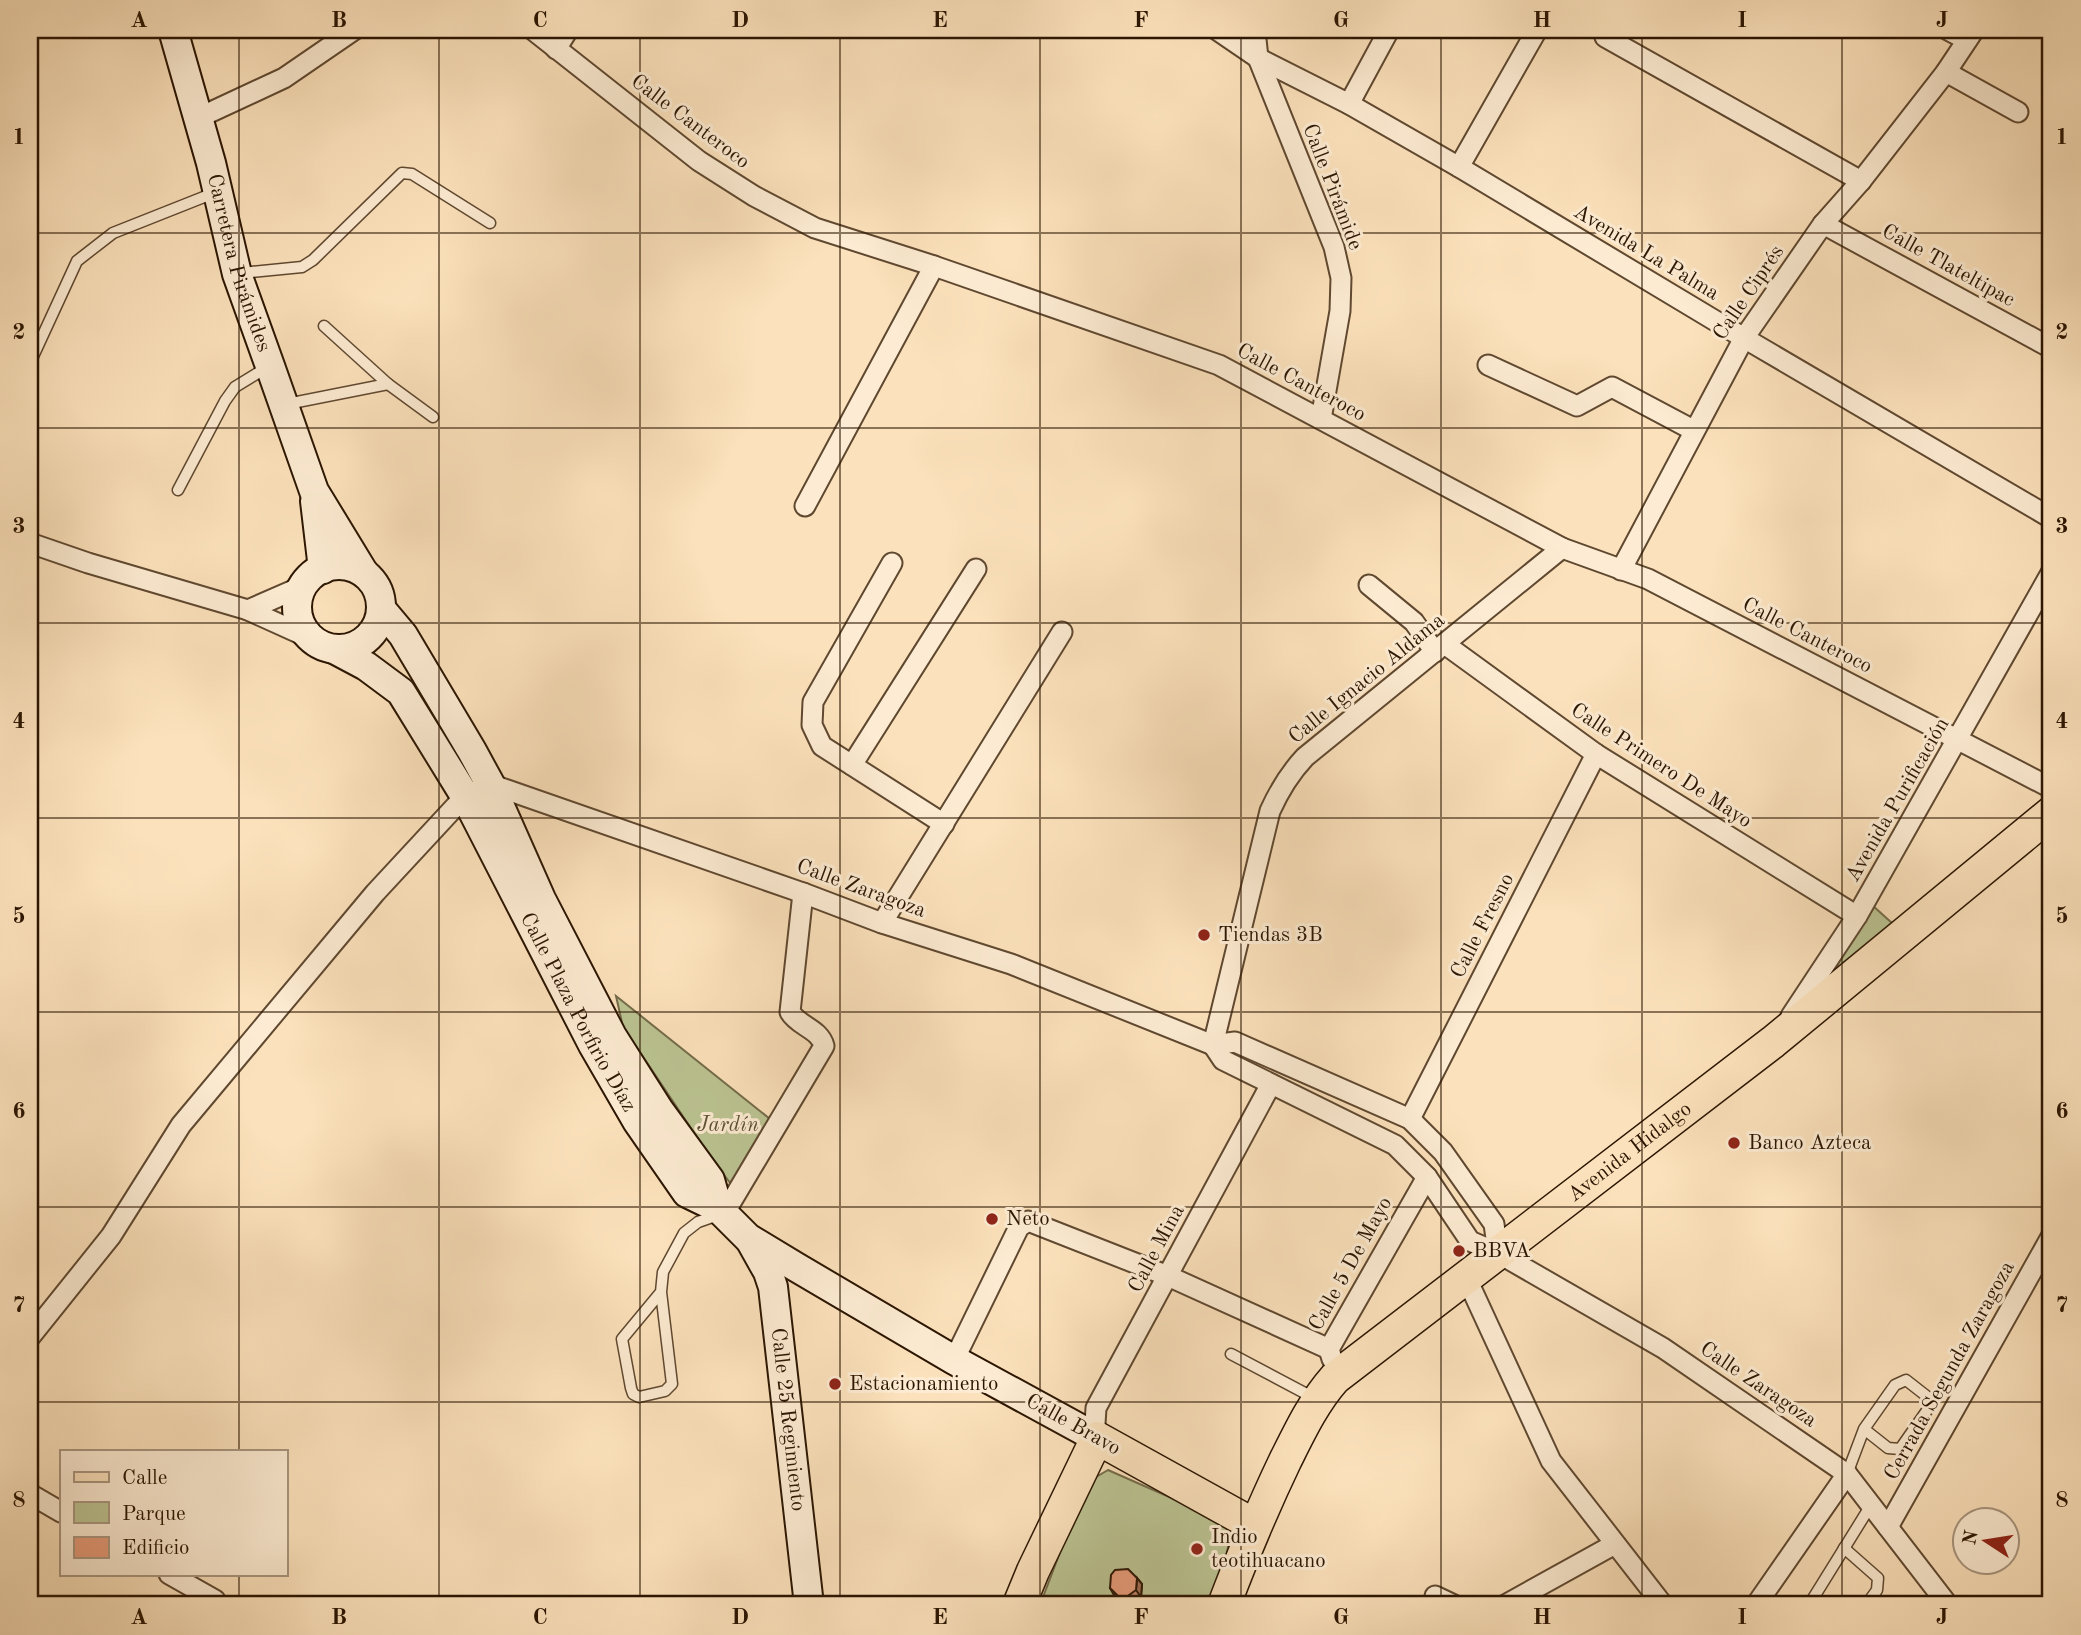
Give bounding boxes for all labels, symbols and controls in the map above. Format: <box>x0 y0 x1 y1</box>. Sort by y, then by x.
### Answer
text: A <box>130 9 148 32</box>
text: B <box>331 9 347 32</box>
text: C <box>532 9 548 32</box>
text: D <box>731 9 749 32</box>
text: E <box>932 9 948 32</box>
text: F <box>1133 9 1149 32</box>
text: G <box>1333 9 1349 32</box>
text: H <box>1533 9 1551 32</box>
text: I <box>1737 9 1747 32</box>
text: J <box>1936 9 1948 32</box>
street label: Calle Canteroco <box>627 71 753 173</box>
street label: Calle Pirámide <box>1298 121 1366 253</box>
text: 1 <box>12 126 26 149</box>
text: 1 <box>2055 126 2069 149</box>
street label: Carretera Pirámides <box>203 172 275 355</box>
street label: Avenida La Palma <box>1570 201 1722 305</box>
street label: Calle Tlateltipac <box>1878 221 2018 311</box>
street label: Calle Ciprés <box>1710 242 1788 344</box>
text: 2 <box>12 321 26 344</box>
text: 2 <box>2055 321 2069 344</box>
street label: Calle Canteroco <box>1233 340 1369 426</box>
text: 3 <box>12 515 26 538</box>
text: 3 <box>2055 515 2069 538</box>
street label: Calle Canteroco <box>1739 594 1875 678</box>
street label: Calle Ignacio Aldama <box>1285 610 1449 748</box>
street label: Calle Primero De Mayo <box>1567 700 1755 832</box>
text: 4 <box>12 710 26 733</box>
text: 4 <box>2055 710 2069 733</box>
street label: Avenida Purificación <box>1842 714 1954 886</box>
street label: Calle Zaragoza <box>794 856 928 922</box>
street label: Calle Fresno <box>1448 870 1518 982</box>
text: 5 <box>12 905 26 928</box>
text: 5 <box>2055 905 2069 928</box>
street label: Calle Plaza Porfirio Díaz <box>516 909 640 1116</box>
place label: Tiendas 3B <box>1218 925 1323 946</box>
marker: Tiendas 3B <box>1196 927 1212 943</box>
street label: Avenida Hidalgo <box>1564 1098 1695 1206</box>
text: 6 <box>12 1100 26 1123</box>
text: 6 <box>2055 1100 2069 1123</box>
park label: Jardín <box>697 1115 759 1136</box>
place label: Banco Azteca <box>1748 1133 1871 1154</box>
marker: Banco Azteca <box>1726 1135 1742 1151</box>
street label: Calle 5 De Mayo <box>1306 1194 1396 1334</box>
street label: Calle Mina <box>1125 1202 1189 1296</box>
place label: Neto <box>1006 1209 1050 1230</box>
marker: Neto <box>984 1211 1000 1227</box>
place label: BBVA <box>1473 1241 1531 1262</box>
marker: BBVA <box>1451 1243 1467 1259</box>
street label: Cerrada Segunda Zaragoza <box>1881 1258 2019 1484</box>
text: 7 <box>12 1294 26 1317</box>
text: 7 <box>2055 1294 2069 1317</box>
street label: Calle 25 Regimiento <box>767 1327 809 1512</box>
street label: Calle Zaragoza <box>1696 1338 1820 1432</box>
place label: Estacionamiento <box>849 1374 998 1395</box>
marker: Estacionamiento <box>827 1376 843 1392</box>
street label: Calle Bravo <box>1022 1390 1124 1460</box>
legend <box>60 1450 287 1576</box>
text: Calle <box>122 1468 167 1489</box>
text: 8 <box>12 1489 26 1512</box>
text: 8 <box>2055 1489 2069 1512</box>
text: Parque <box>122 1504 186 1525</box>
north arrow <box>1952 1506 2022 1576</box>
place label: Indio teotihuacano <box>1211 1527 1326 1572</box>
text: N <box>1961 1528 1983 1547</box>
text: Edificio <box>122 1538 190 1559</box>
marker: Indio teotihuacano <box>1189 1541 1205 1557</box>
text: A <box>130 1606 148 1629</box>
text: B <box>331 1606 347 1629</box>
text: C <box>532 1606 548 1629</box>
text: D <box>731 1606 749 1629</box>
text: E <box>932 1606 948 1629</box>
text: F <box>1133 1606 1149 1629</box>
text: G <box>1333 1606 1349 1629</box>
text: H <box>1533 1606 1551 1629</box>
text: I <box>1737 1606 1747 1629</box>
text: J <box>1936 1606 1948 1629</box>

